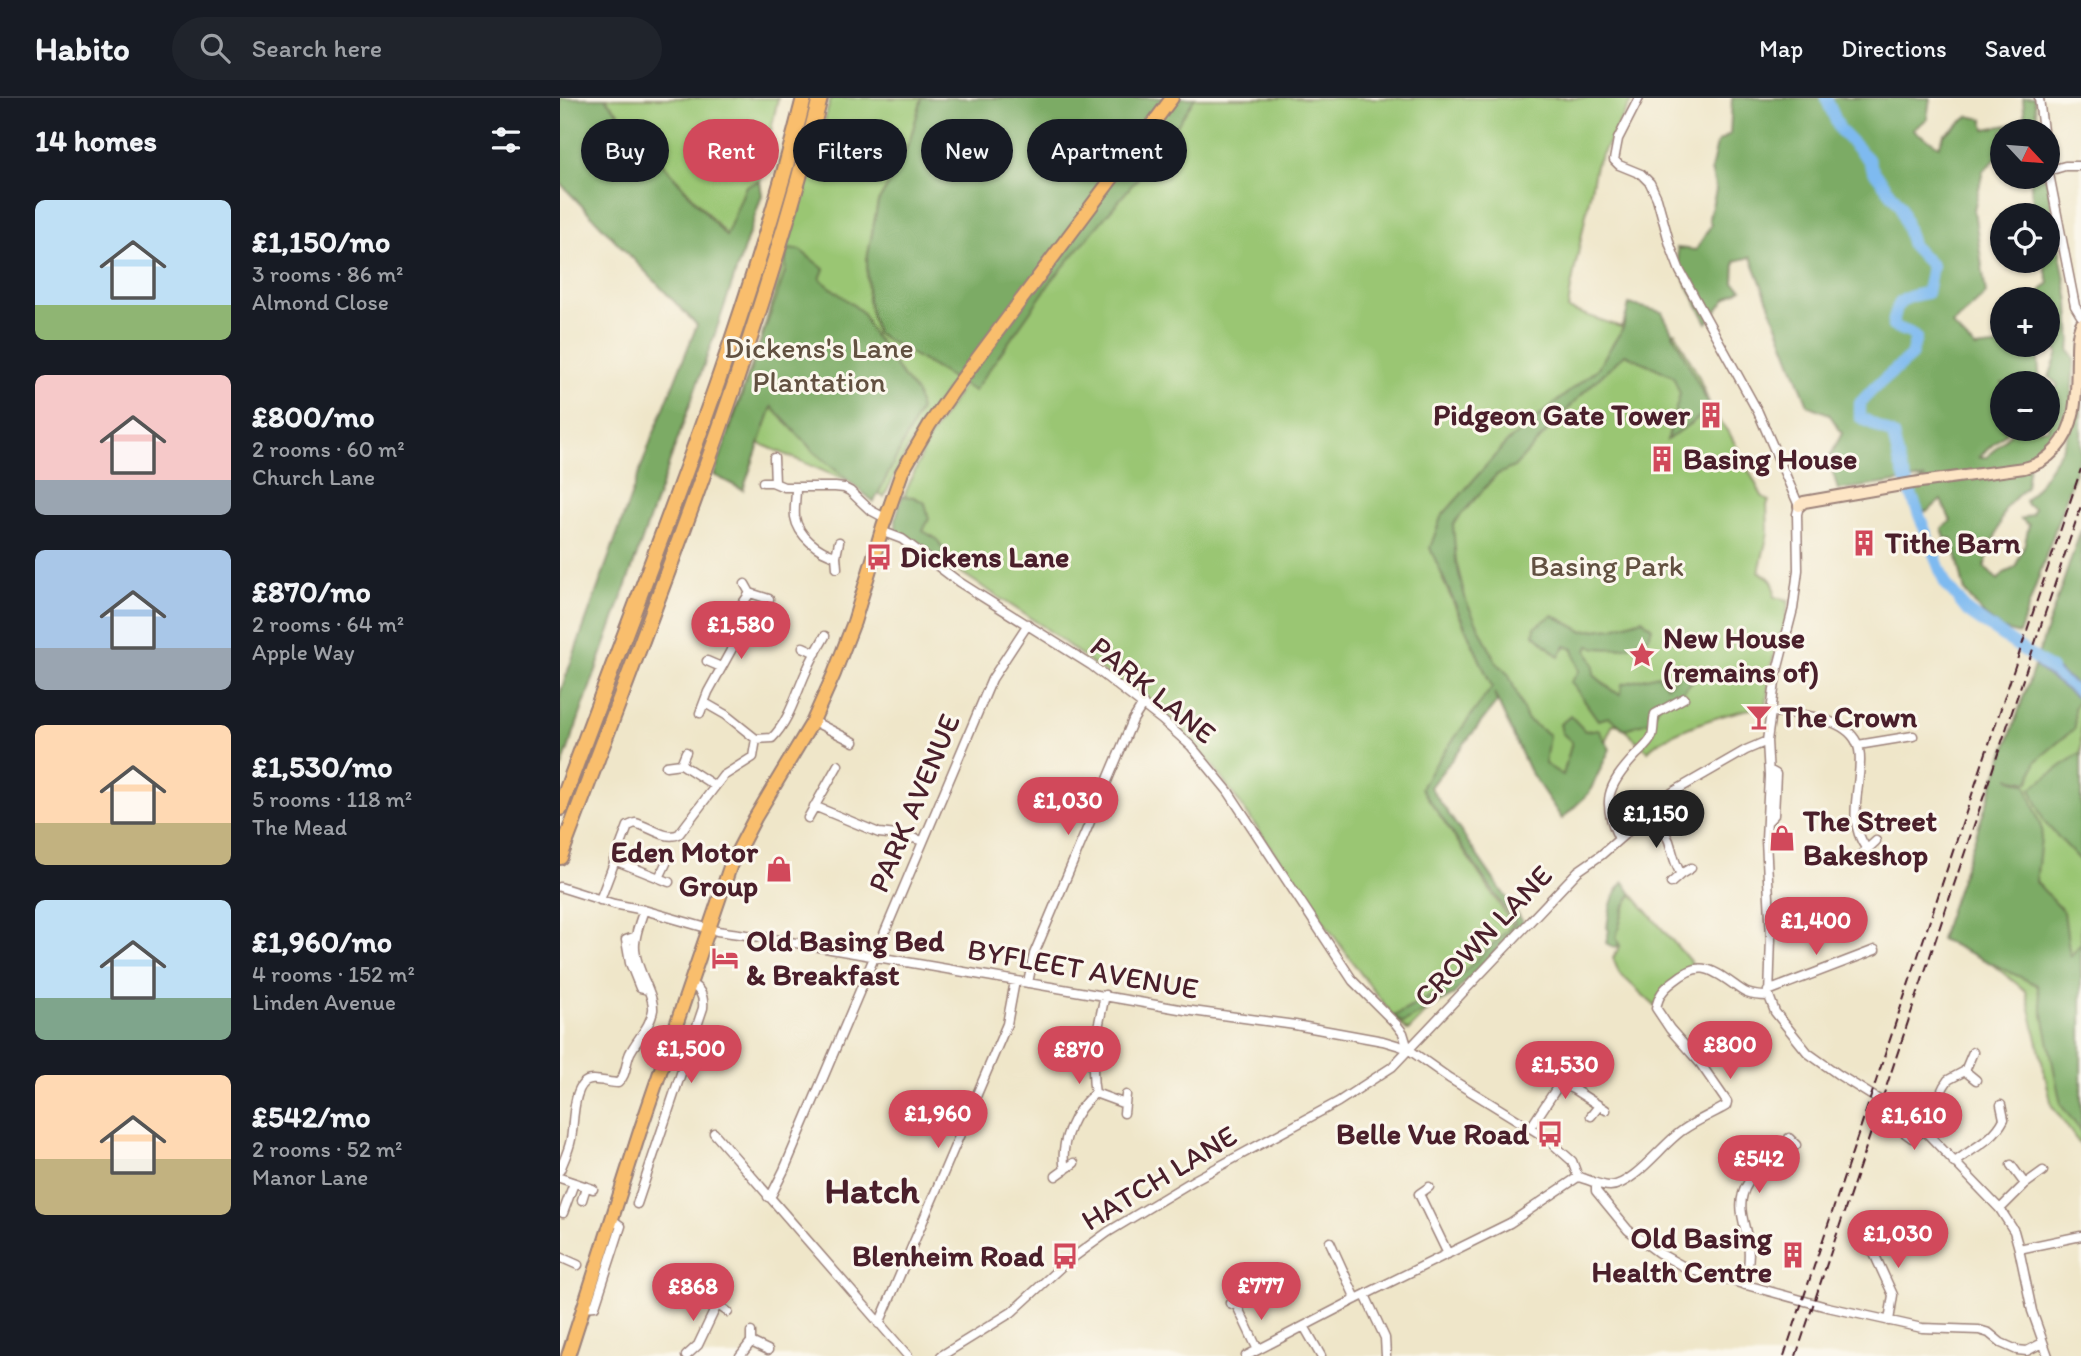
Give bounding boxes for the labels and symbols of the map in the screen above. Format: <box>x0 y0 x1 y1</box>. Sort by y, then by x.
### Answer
north arrow <box>1990 119 2060 189</box>
park label: Dickens's Lane Plantation <box>724 329 914 400</box>
place label: Pidgeon Gate Tower <box>1433 396 1691 433</box>
building icon: Pidgeon Gate Tower <box>1696 400 1726 430</box>
place label: Basing House <box>1683 440 1857 477</box>
building icon: Basing House <box>1647 444 1677 474</box>
place label: Tithe Barn <box>1884 524 2021 561</box>
building icon: Tithe Barn <box>1849 528 1879 558</box>
place label: Dickens Lane <box>900 538 1069 575</box>
bus stop icon: Dickens Lane <box>864 542 894 572</box>
park label: Basing Park <box>1530 547 1684 584</box>
pin: £1,580 <box>684 602 798 661</box>
place label: New House (remains of) <box>1663 619 1819 690</box>
street label: PARK LANE <box>1083 628 1224 752</box>
place icon: New House (remains of) <box>1627 640 1657 670</box>
place label: The Crown <box>1779 698 1917 735</box>
bar icon: The Crown <box>1744 702 1774 732</box>
street label: PARK AVENUE <box>859 708 968 898</box>
pin: £1,030 <box>1011 778 1125 837</box>
pin: £1,150 <box>1599 790 1713 850</box>
place label: The Street Bakeshop <box>1802 802 1937 873</box>
shop icon: The Street Bakeshop <box>1767 823 1797 853</box>
place label: Eden Motor Group <box>611 833 759 904</box>
shop icon: Eden Motor Group <box>764 854 794 884</box>
street label: CROWN LANE <box>1406 857 1560 1015</box>
pin: £1,400 <box>1759 898 1873 957</box>
place label: Old Basing Bed & Breakfast <box>746 922 945 993</box>
street label: BYFLEET AVENUE <box>965 930 1202 1007</box>
hotel icon: Old Basing Bed & Breakfast <box>710 943 740 973</box>
pin: £800 <box>1689 1021 1771 1081</box>
pin: £1,500 <box>634 1026 748 1085</box>
pin: £870 <box>1038 1026 1120 1086</box>
pin: £1,530 <box>1508 1042 1622 1101</box>
pin: £1,960 <box>881 1090 995 1150</box>
pin: £1,610 <box>1857 1093 1971 1152</box>
place label: Belle Vue Road <box>1336 1115 1529 1152</box>
street label: HATCH LANE <box>1074 1117 1243 1238</box>
bus stop icon: Belle Vue Road <box>1535 1119 1565 1149</box>
pin: £542 <box>1718 1136 1800 1195</box>
district label: Hatch <box>824 1168 920 1212</box>
pin: £1,030 <box>1841 1210 1955 1270</box>
place label: Old Basing Health Centre <box>1592 1219 1773 1290</box>
place label: Blenheim Road <box>852 1237 1045 1274</box>
building icon: Old Basing Health Centre <box>1778 1240 1808 1270</box>
bus stop icon: Blenheim Road <box>1050 1241 1080 1271</box>
pin: £777 <box>1220 1262 1302 1322</box>
pin: £868 <box>652 1264 734 1323</box>

